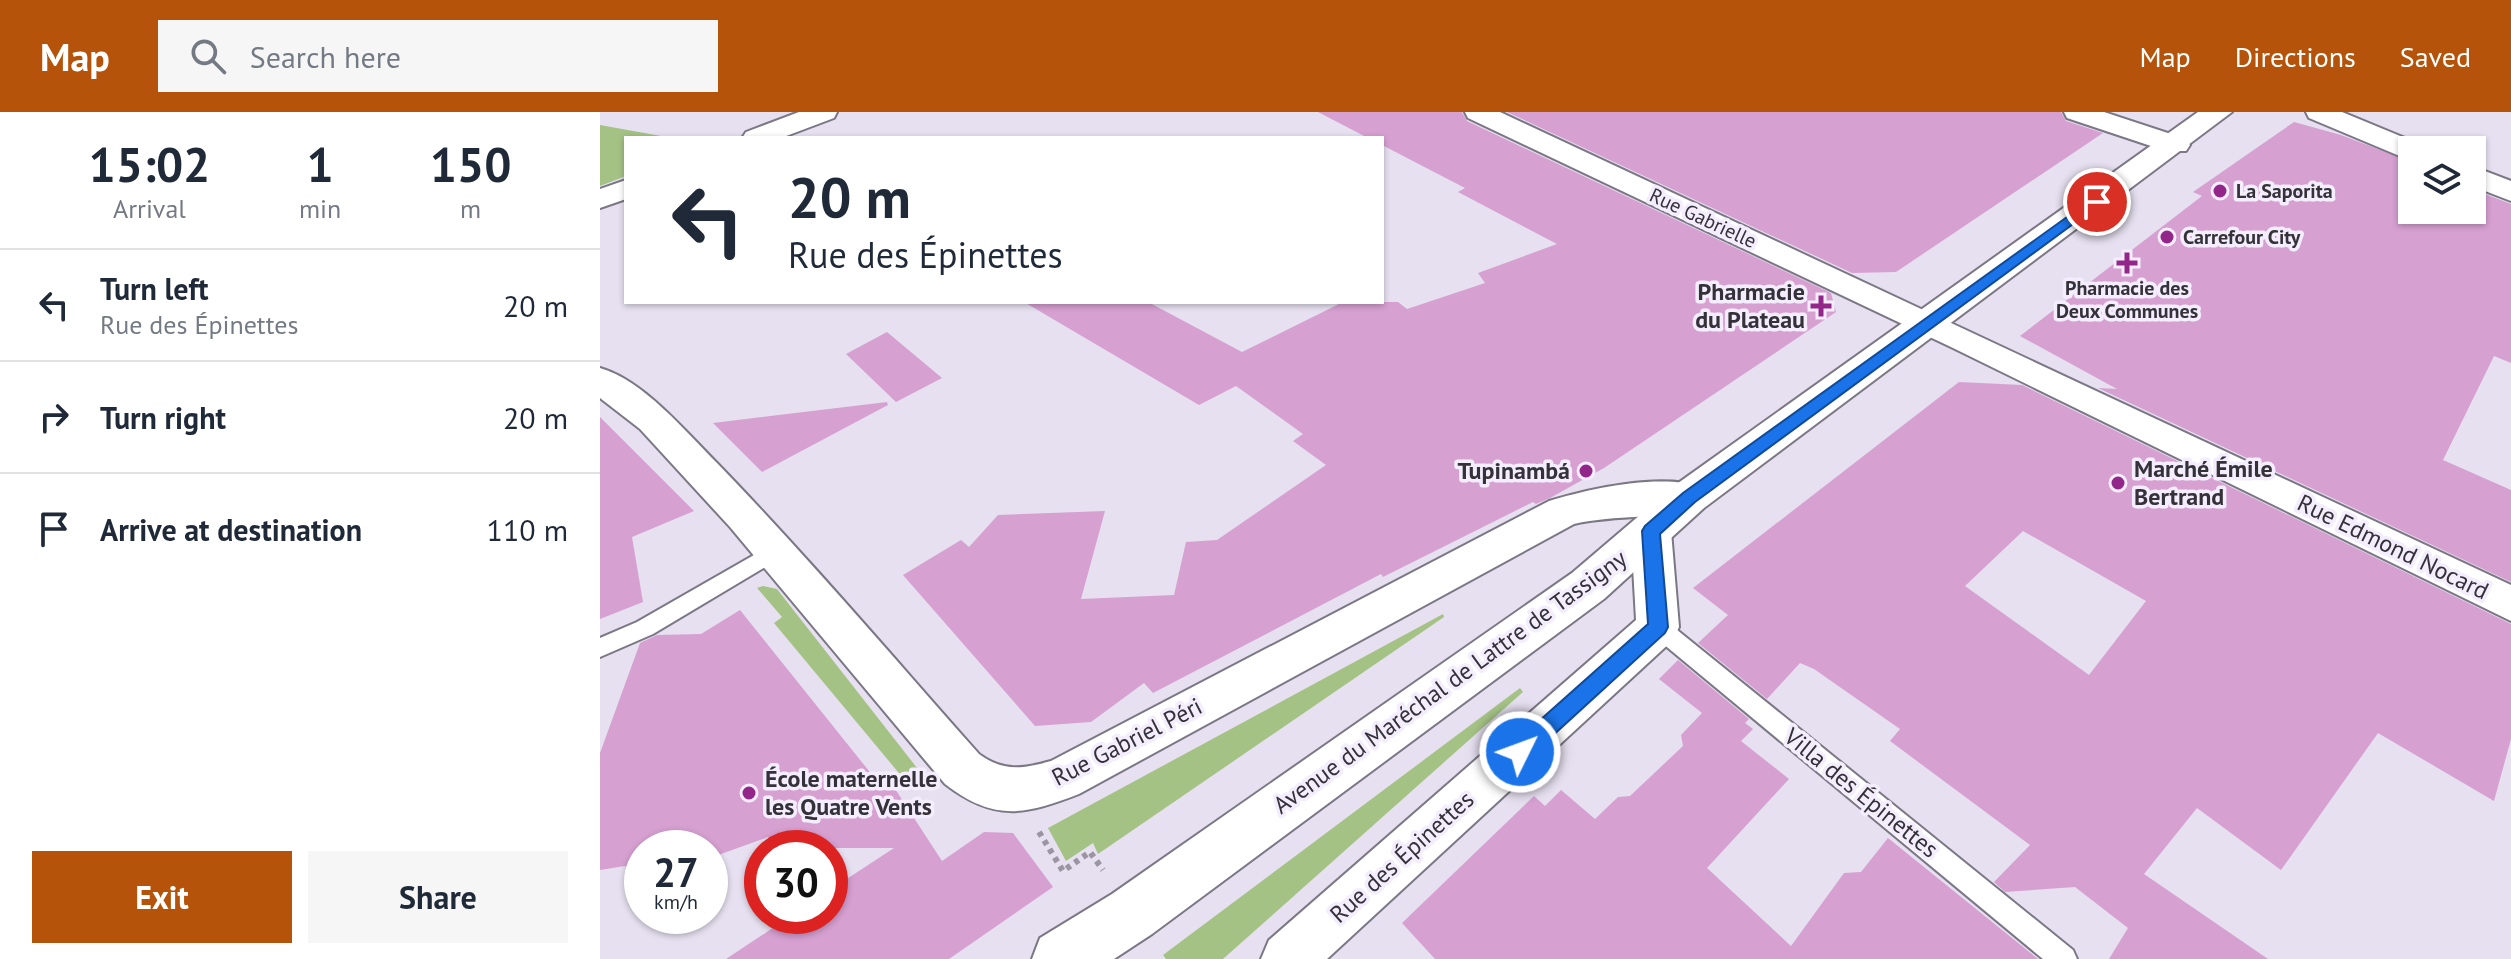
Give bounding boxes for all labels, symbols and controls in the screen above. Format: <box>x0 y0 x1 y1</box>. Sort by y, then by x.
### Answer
search box <box>158 20 718 92</box>
text: Map <box>40 32 110 81</box>
icon: search <box>186 34 230 78</box>
text: Search here <box>250 37 401 76</box>
text: Map <box>2140 38 2191 75</box>
text: Directions <box>2235 38 2356 75</box>
text: Saved <box>2400 38 2471 75</box>
text: 15:02 <box>89 133 210 195</box>
text: 1 <box>306 133 334 195</box>
text: 150 <box>430 133 511 195</box>
map controls <box>2398 136 2486 224</box>
button: layers <box>2398 136 2486 224</box>
text: 20 m <box>788 161 911 233</box>
icon: left <box>656 168 760 272</box>
pin <box>2063 168 2131 236</box>
place label: La Saporita <box>2236 178 2333 204</box>
icon: arrive <box>2075 180 2119 224</box>
street label: Rue Gabrielle <box>1645 182 1761 254</box>
marker: La Saporita <box>2211 182 2229 200</box>
text: Arrival <box>113 192 186 225</box>
text: min <box>299 192 341 225</box>
text: m <box>460 192 481 225</box>
place label: Carrefour City <box>2183 224 2301 250</box>
marker: Carrefour City <box>2158 228 2176 246</box>
text: Rue des Épinettes <box>788 231 1063 278</box>
marker: Pharmacie des Deux Communes <box>2118 254 2136 272</box>
text: Turn left <box>100 269 208 308</box>
place label: Pharmacie des Deux Communes <box>2056 275 2198 324</box>
place label: Pharmacie du Plateau <box>1695 276 1805 335</box>
icon: left <box>32 283 76 327</box>
text: 20 m <box>503 286 568 325</box>
marker: Pharmacie du Plateau <box>1812 297 1830 315</box>
text: Rue des Épinettes <box>100 308 298 341</box>
icon: right <box>32 395 76 439</box>
text: Turn right <box>100 398 226 437</box>
text: 20 m <box>503 398 568 437</box>
place label: Marché Émile Bertrand <box>2134 453 2273 512</box>
place label: Tupinambá <box>1457 455 1570 486</box>
marker: Tupinambá <box>1577 462 1595 480</box>
marker: Marché Émile Bertrand <box>2109 474 2127 492</box>
street label: Rue Edmond Nocard <box>2293 487 2494 606</box>
icon: arrive <box>32 507 76 551</box>
text: Arrive at destination <box>100 510 362 549</box>
text: 110 m <box>487 510 568 549</box>
street label: Avenue du Maréchal de Lattre de Tassigny <box>1267 543 1633 820</box>
street label: Rue Gabriel Péri <box>1046 690 1207 793</box>
position arrow <box>1478 710 1562 794</box>
street label: Villa des Épinettes <box>1777 720 1945 864</box>
place label: École maternelle les Quatre Vents <box>765 763 937 822</box>
marker: École maternelle les Quatre Vents <box>740 784 758 802</box>
street label: Rue des Épinettes <box>1323 784 1480 929</box>
speed limit sign: 30 <box>744 830 848 934</box>
text: 27 <box>653 846 699 898</box>
button: Exit <box>32 851 292 943</box>
button: Share <box>308 851 568 943</box>
text: km/h <box>654 889 698 915</box>

